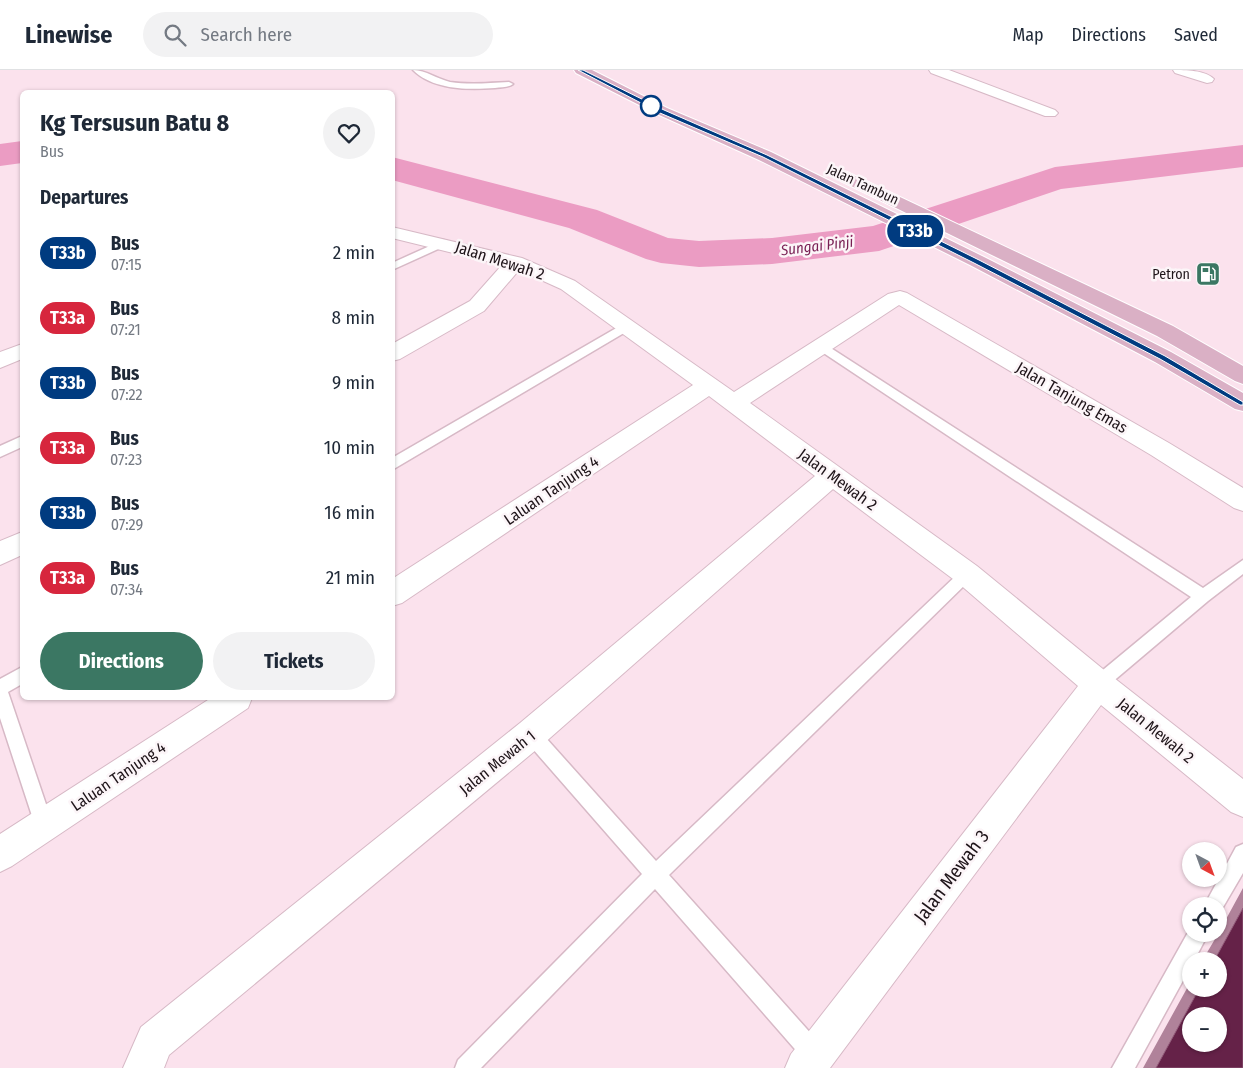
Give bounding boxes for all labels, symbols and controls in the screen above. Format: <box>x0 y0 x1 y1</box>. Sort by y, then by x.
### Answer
search box <box>143 12 493 57</box>
text: Linewise <box>25 21 113 49</box>
icon: search <box>161 21 189 49</box>
text: Search here <box>201 23 292 46</box>
text: Map <box>1012 24 1044 46</box>
text: Directions <box>1072 24 1146 46</box>
text: Saved <box>1174 24 1218 46</box>
unlabelled marker <box>640 95 662 117</box>
button: heart <box>323 107 375 159</box>
text: Kg Tersusun Batu 8 <box>40 109 229 137</box>
text: Bus <box>40 142 64 161</box>
street label: Jalan Tambun <box>824 160 901 208</box>
text: Departures <box>40 186 128 209</box>
line badge: T33b <box>880 215 950 247</box>
text: T33b <box>897 220 933 242</box>
text: Bus <box>111 232 139 255</box>
water label: Sungai Pinji <box>779 233 854 259</box>
street label: Jalan Mewah 2 <box>453 237 547 284</box>
text: 2 min <box>333 241 375 264</box>
text: T33b <box>50 242 86 264</box>
text: 07:15 <box>111 255 141 274</box>
fuel station icon: Petron <box>1195 261 1221 287</box>
place label: Petron <box>1152 266 1190 283</box>
text: Bus <box>110 297 139 320</box>
text: 8 min <box>332 306 375 329</box>
text: T33a <box>50 307 85 329</box>
text: 07:21 <box>110 320 141 339</box>
street label: Jalan Tanjung Emas <box>1013 358 1131 437</box>
text: Bus <box>111 362 139 385</box>
text: 9 min <box>332 371 375 394</box>
text: T33b <box>50 372 86 394</box>
text: 07:22 <box>111 385 143 404</box>
text: Bus <box>110 427 139 450</box>
text: 10 min <box>324 436 375 459</box>
text: T33a <box>50 437 85 459</box>
street label: Jalan Mewah 2 <box>795 444 881 514</box>
text: 07:23 <box>110 450 142 469</box>
street label: Laluan Tanjung 4 <box>500 452 602 529</box>
text: Bus <box>111 492 139 515</box>
text: 16 min <box>324 501 375 524</box>
text: T33b <box>50 502 86 524</box>
text: 07:29 <box>111 515 143 534</box>
text: Bus <box>110 557 139 580</box>
text: 21 min <box>326 566 375 589</box>
text: T33a <box>50 567 85 589</box>
text: 07:34 <box>110 580 143 599</box>
button: Directions <box>40 632 203 690</box>
button: Tickets <box>213 632 375 690</box>
street label: Jalan Mewah 2 <box>1114 694 1198 767</box>
street label: Jalan Mewah 1 <box>456 726 539 799</box>
street label: Laluan Tanjung 4 <box>67 738 169 815</box>
street label: Jalan Mewah 3 <box>909 825 994 927</box>
north arrow <box>1182 842 1228 888</box>
map controls <box>1182 842 1227 1052</box>
button: locate <box>1182 897 1227 942</box>
button: + <box>1182 952 1227 997</box>
button: − <box>1182 1007 1227 1052</box>

